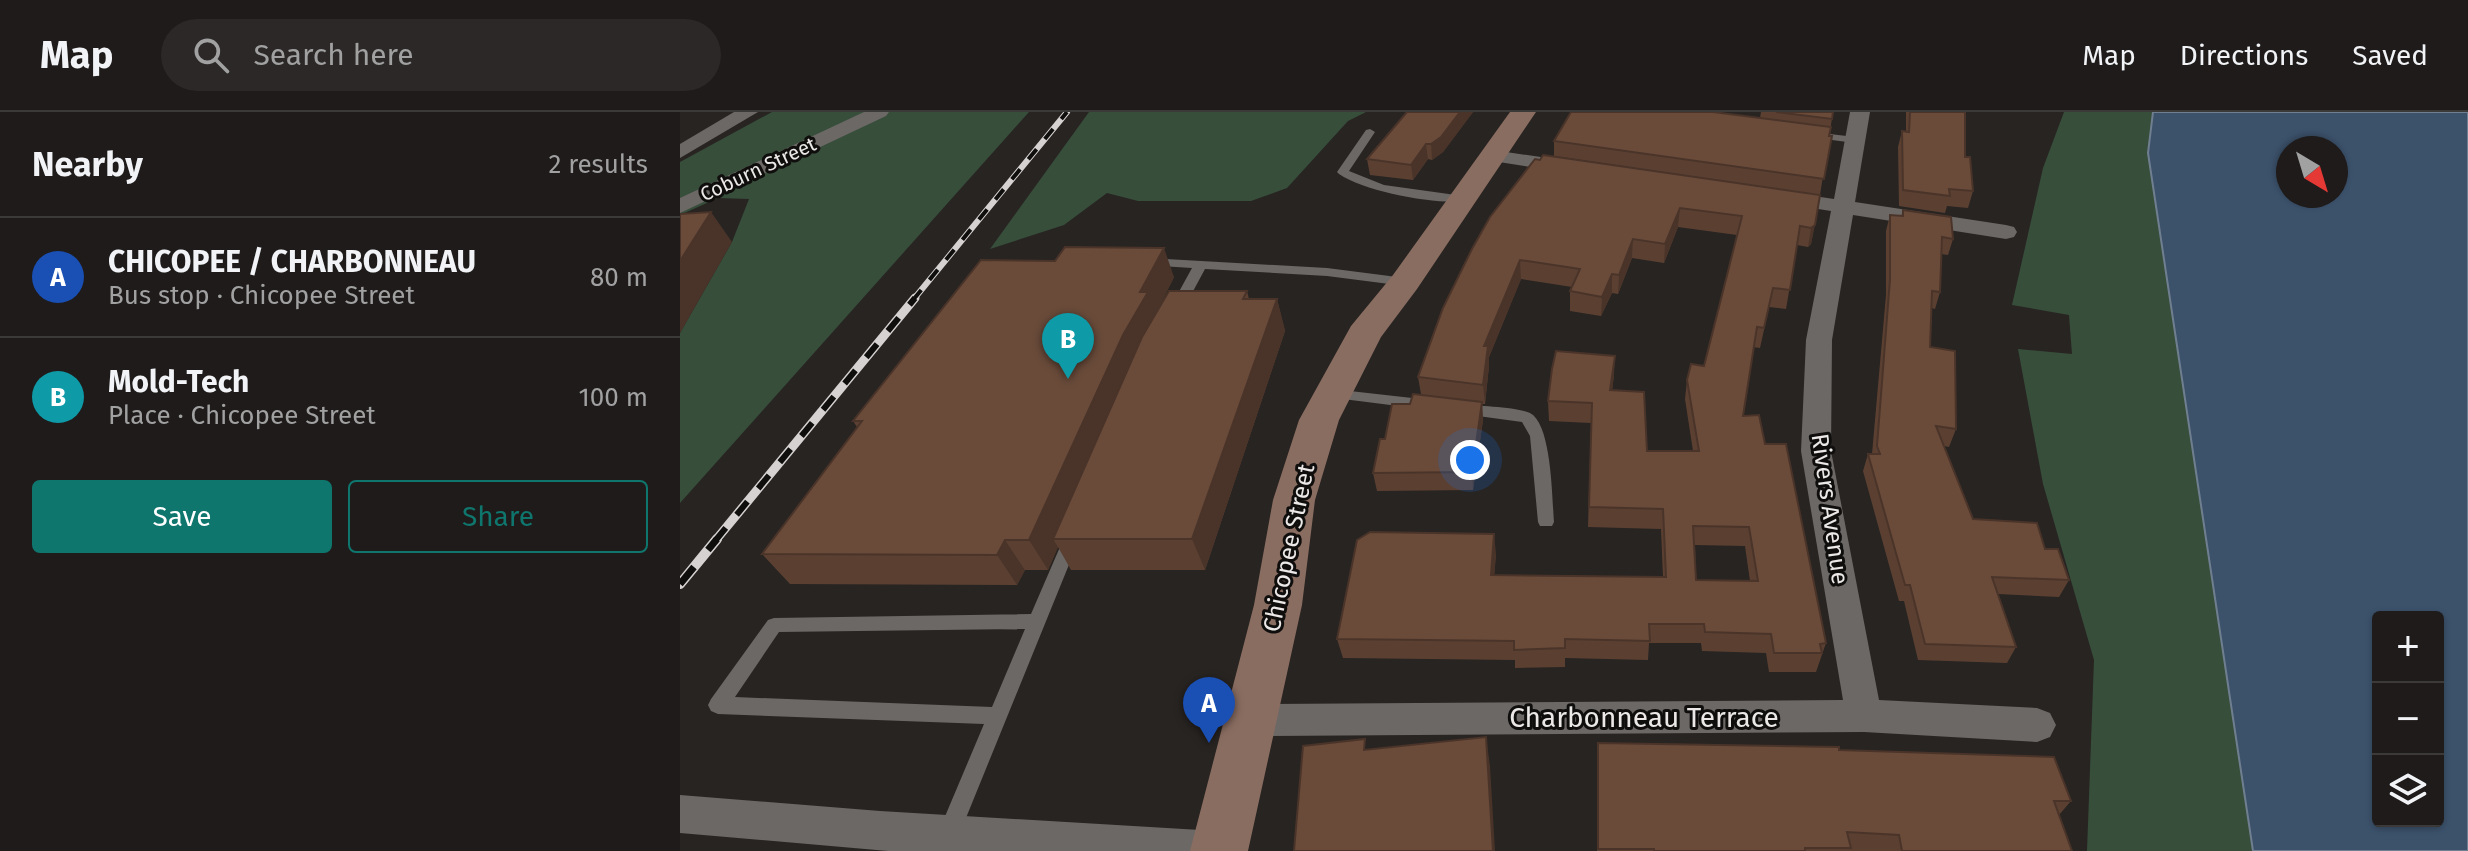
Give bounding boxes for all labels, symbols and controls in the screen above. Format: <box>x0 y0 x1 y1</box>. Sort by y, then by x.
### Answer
search box <box>161 19 721 91</box>
text: Map <box>40 32 113 78</box>
icon: search <box>189 33 233 77</box>
text: Search here <box>253 37 414 73</box>
text: Map <box>2082 39 2136 72</box>
text: Directions <box>2180 39 2308 72</box>
text: Saved <box>2352 39 2428 72</box>
street label: Coburn Street <box>696 131 820 206</box>
north arrow <box>2276 136 2348 208</box>
text: Nearby <box>32 144 143 185</box>
text: 2 results <box>548 149 648 180</box>
text: CHICOPEE / CHARBONNEAU <box>108 244 476 280</box>
text: A <box>50 262 66 293</box>
text: 80 m <box>590 262 648 293</box>
text: Bus stop · Chicopee Street <box>108 280 415 311</box>
pin: B <box>1042 313 1094 379</box>
text: Mold-Tech <box>108 364 249 400</box>
text: B <box>50 382 66 413</box>
text: 100 m <box>579 382 648 413</box>
text: Place · Chicopee Street <box>108 400 376 431</box>
street label: Rivers Avenue <box>1806 432 1854 586</box>
your location <box>1450 440 1490 480</box>
street label: Chicopee Street <box>1258 461 1321 635</box>
button: Save <box>32 480 332 553</box>
button: Share <box>348 480 648 553</box>
map controls <box>2372 611 2444 827</box>
button: + <box>2372 611 2444 683</box>
pin: A <box>1183 677 1235 743</box>
button: − <box>2372 683 2444 755</box>
street label: Charbonneau Terrace <box>1509 701 1779 734</box>
button: layers <box>2372 755 2444 827</box>

